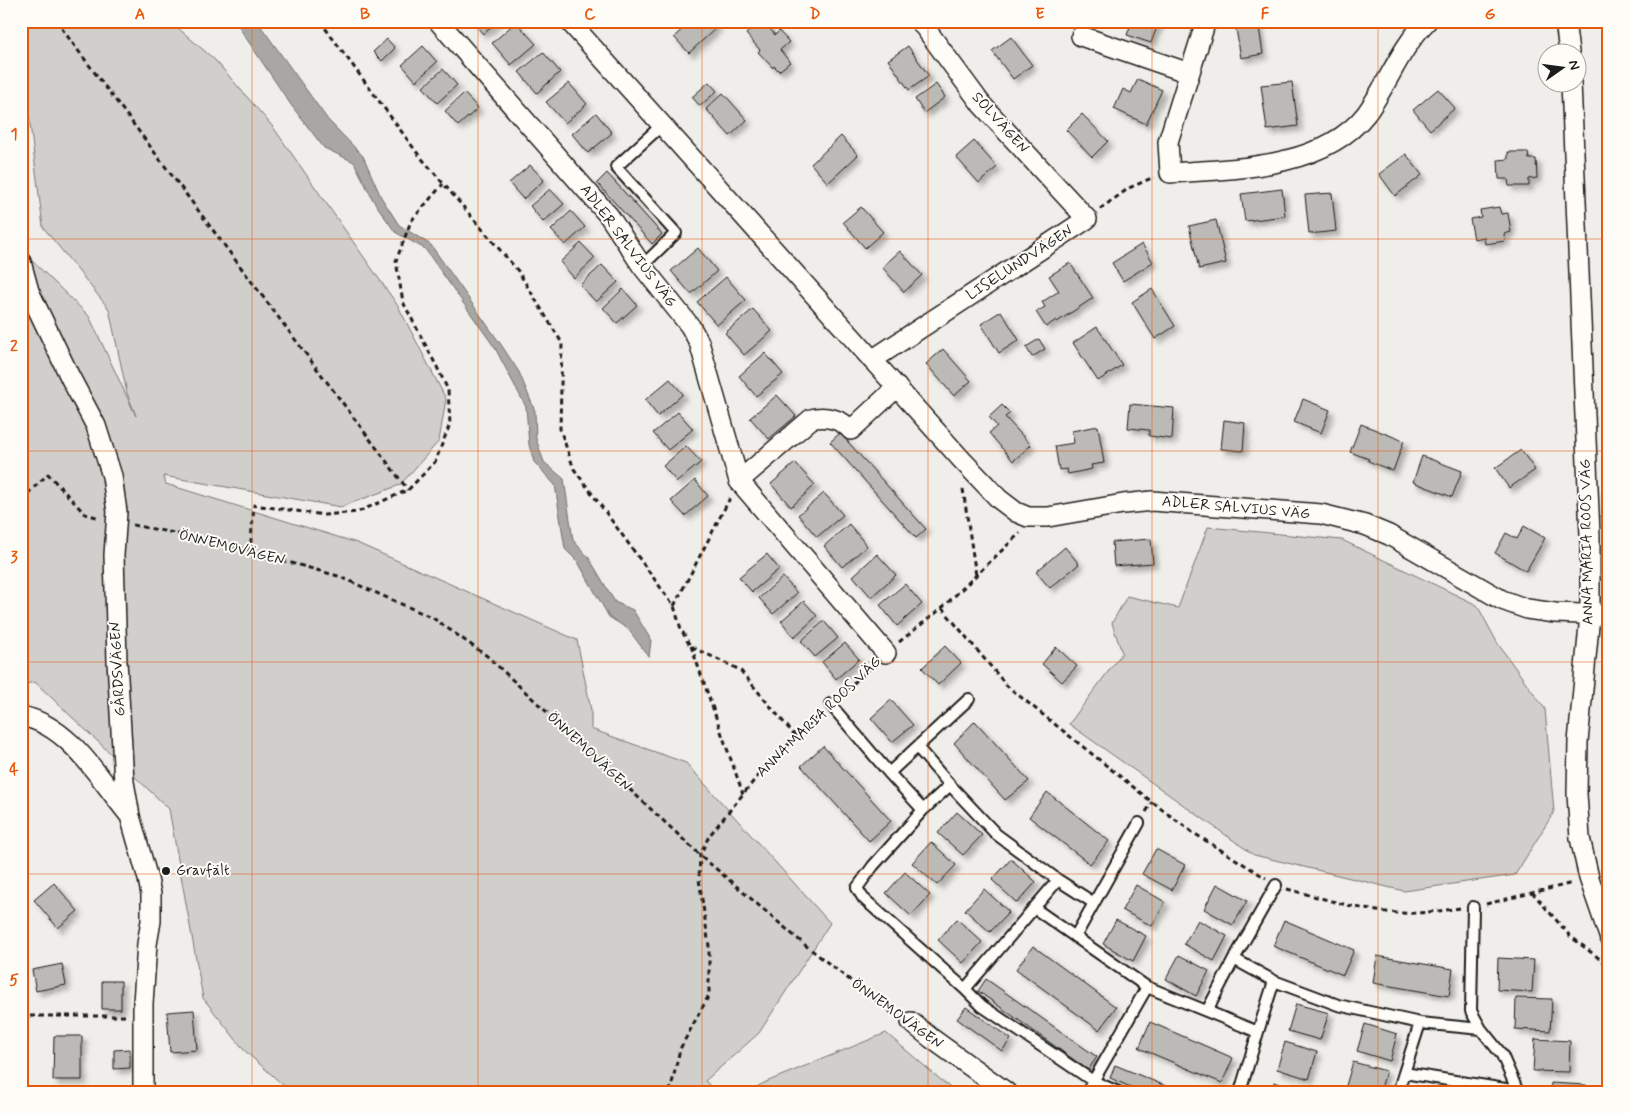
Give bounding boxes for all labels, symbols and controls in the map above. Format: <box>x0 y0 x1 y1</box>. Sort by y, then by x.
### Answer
text: A <box>135 4 145 25</box>
text: B <box>360 4 370 25</box>
text: C <box>584 4 596 25</box>
text: D <box>809 4 821 25</box>
text: E <box>1035 4 1045 25</box>
text: F <box>1261 4 1270 25</box>
text: G <box>1485 4 1496 25</box>
north arrow <box>1538 42 1588 92</box>
text: N <box>1564 58 1584 72</box>
street label: SOLVÄGEN <box>967 88 1033 158</box>
text: 1 <box>10 124 18 145</box>
street label: ADLER SALVIUS VÄG <box>575 181 681 311</box>
street label: LISELUNDVÄGEN <box>963 221 1077 305</box>
text: 2 <box>10 336 18 357</box>
street label: ANNA MARIA ROOS VÄG <box>1576 459 1598 625</box>
street label: ADLER SALVIUS VÄG <box>1161 492 1311 524</box>
street label: ÖNNEMOVÄGEN <box>177 525 287 571</box>
text: 3 <box>10 547 18 568</box>
street label: GÅRDSVÄGEN <box>105 621 130 717</box>
street label: ANNA MARIA ROOS VÄG <box>752 652 886 782</box>
street label: ÖNNEMOVÄGEN <box>542 708 636 796</box>
text: 4 <box>9 759 19 780</box>
place label: Gravfält <box>176 861 230 881</box>
marker: Gravfält <box>160 865 172 877</box>
text: 5 <box>9 970 19 991</box>
street label: ÖNNEMOVÄGEN <box>847 974 947 1054</box>

